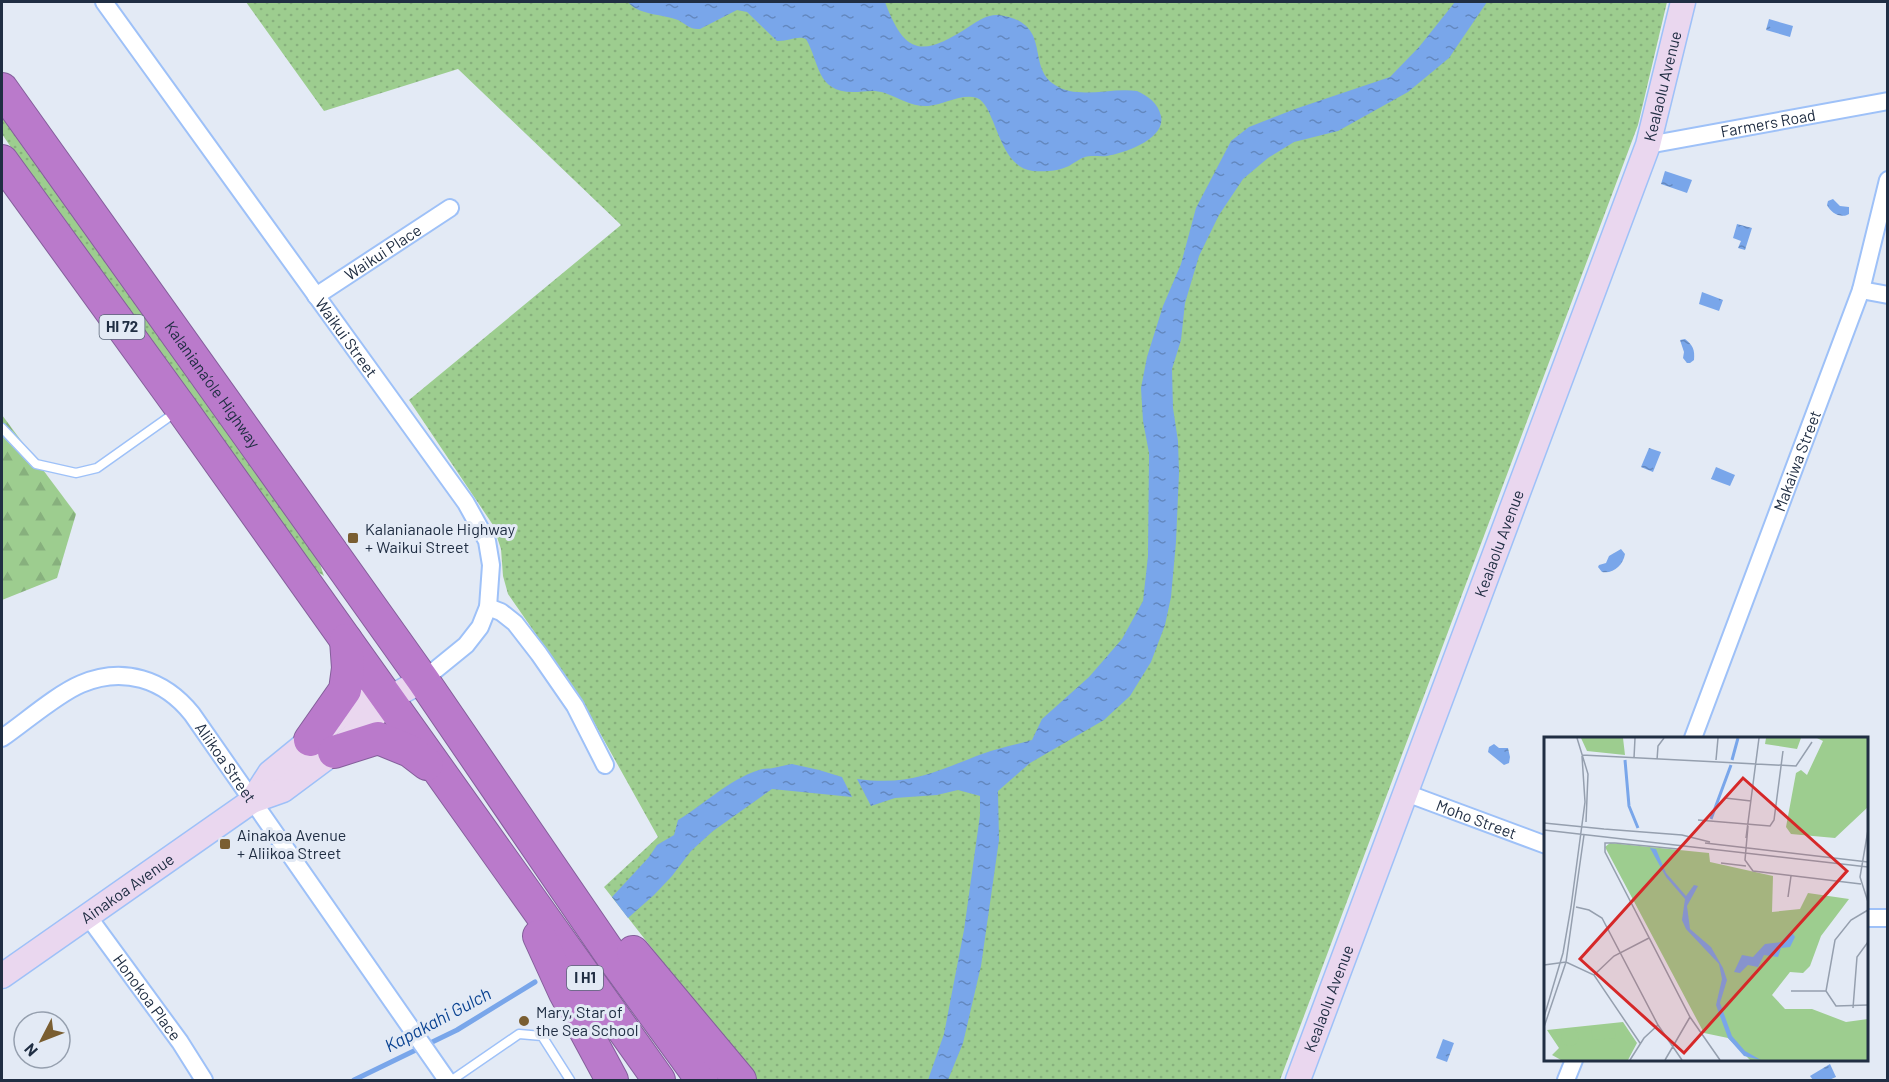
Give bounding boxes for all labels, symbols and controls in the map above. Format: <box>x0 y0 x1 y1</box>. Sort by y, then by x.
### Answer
street label: Kealaolu Avenue <box>1639 29 1685 143</box>
street label: Farmers Road <box>1719 104 1817 141</box>
street label: Waikui Place <box>341 220 424 284</box>
street label: Waikui Street <box>312 294 382 381</box>
road number: HI 72 <box>100 315 144 339</box>
street label: Kalaniana’ole Highway <box>161 317 265 452</box>
street label: Makaiwa Street <box>1769 408 1824 514</box>
street label: Kealaolu Avenue <box>1470 487 1527 599</box>
place label: Kalanianaole Highway + Waikui Street <box>365 519 516 556</box>
marker: Kalanianaole Highway + Waikui Street <box>346 531 360 545</box>
street label: Aliikoa Street <box>192 718 261 806</box>
inset map <box>1544 737 1868 1061</box>
street label: Moho Street <box>1434 795 1519 842</box>
place label: Ainakoa Avenue + Aliikoa Street <box>237 825 346 862</box>
marker: Ainakoa Avenue + Aliikoa Street <box>218 837 232 851</box>
street label: Ainakoa Avenue <box>77 849 177 927</box>
street label: Kealaolu Avenue <box>1299 942 1357 1055</box>
street label: Honokoa Place <box>110 950 186 1044</box>
road number: I H1 <box>567 966 603 990</box>
water label: Kapakahi Gulch <box>381 982 494 1056</box>
place label: Mary, Star of the Sea School <box>536 1002 639 1039</box>
north arrow <box>12 1010 72 1070</box>
marker: Mary, Star of the Sea School <box>517 1014 531 1028</box>
text: N <box>20 1040 41 1061</box>

